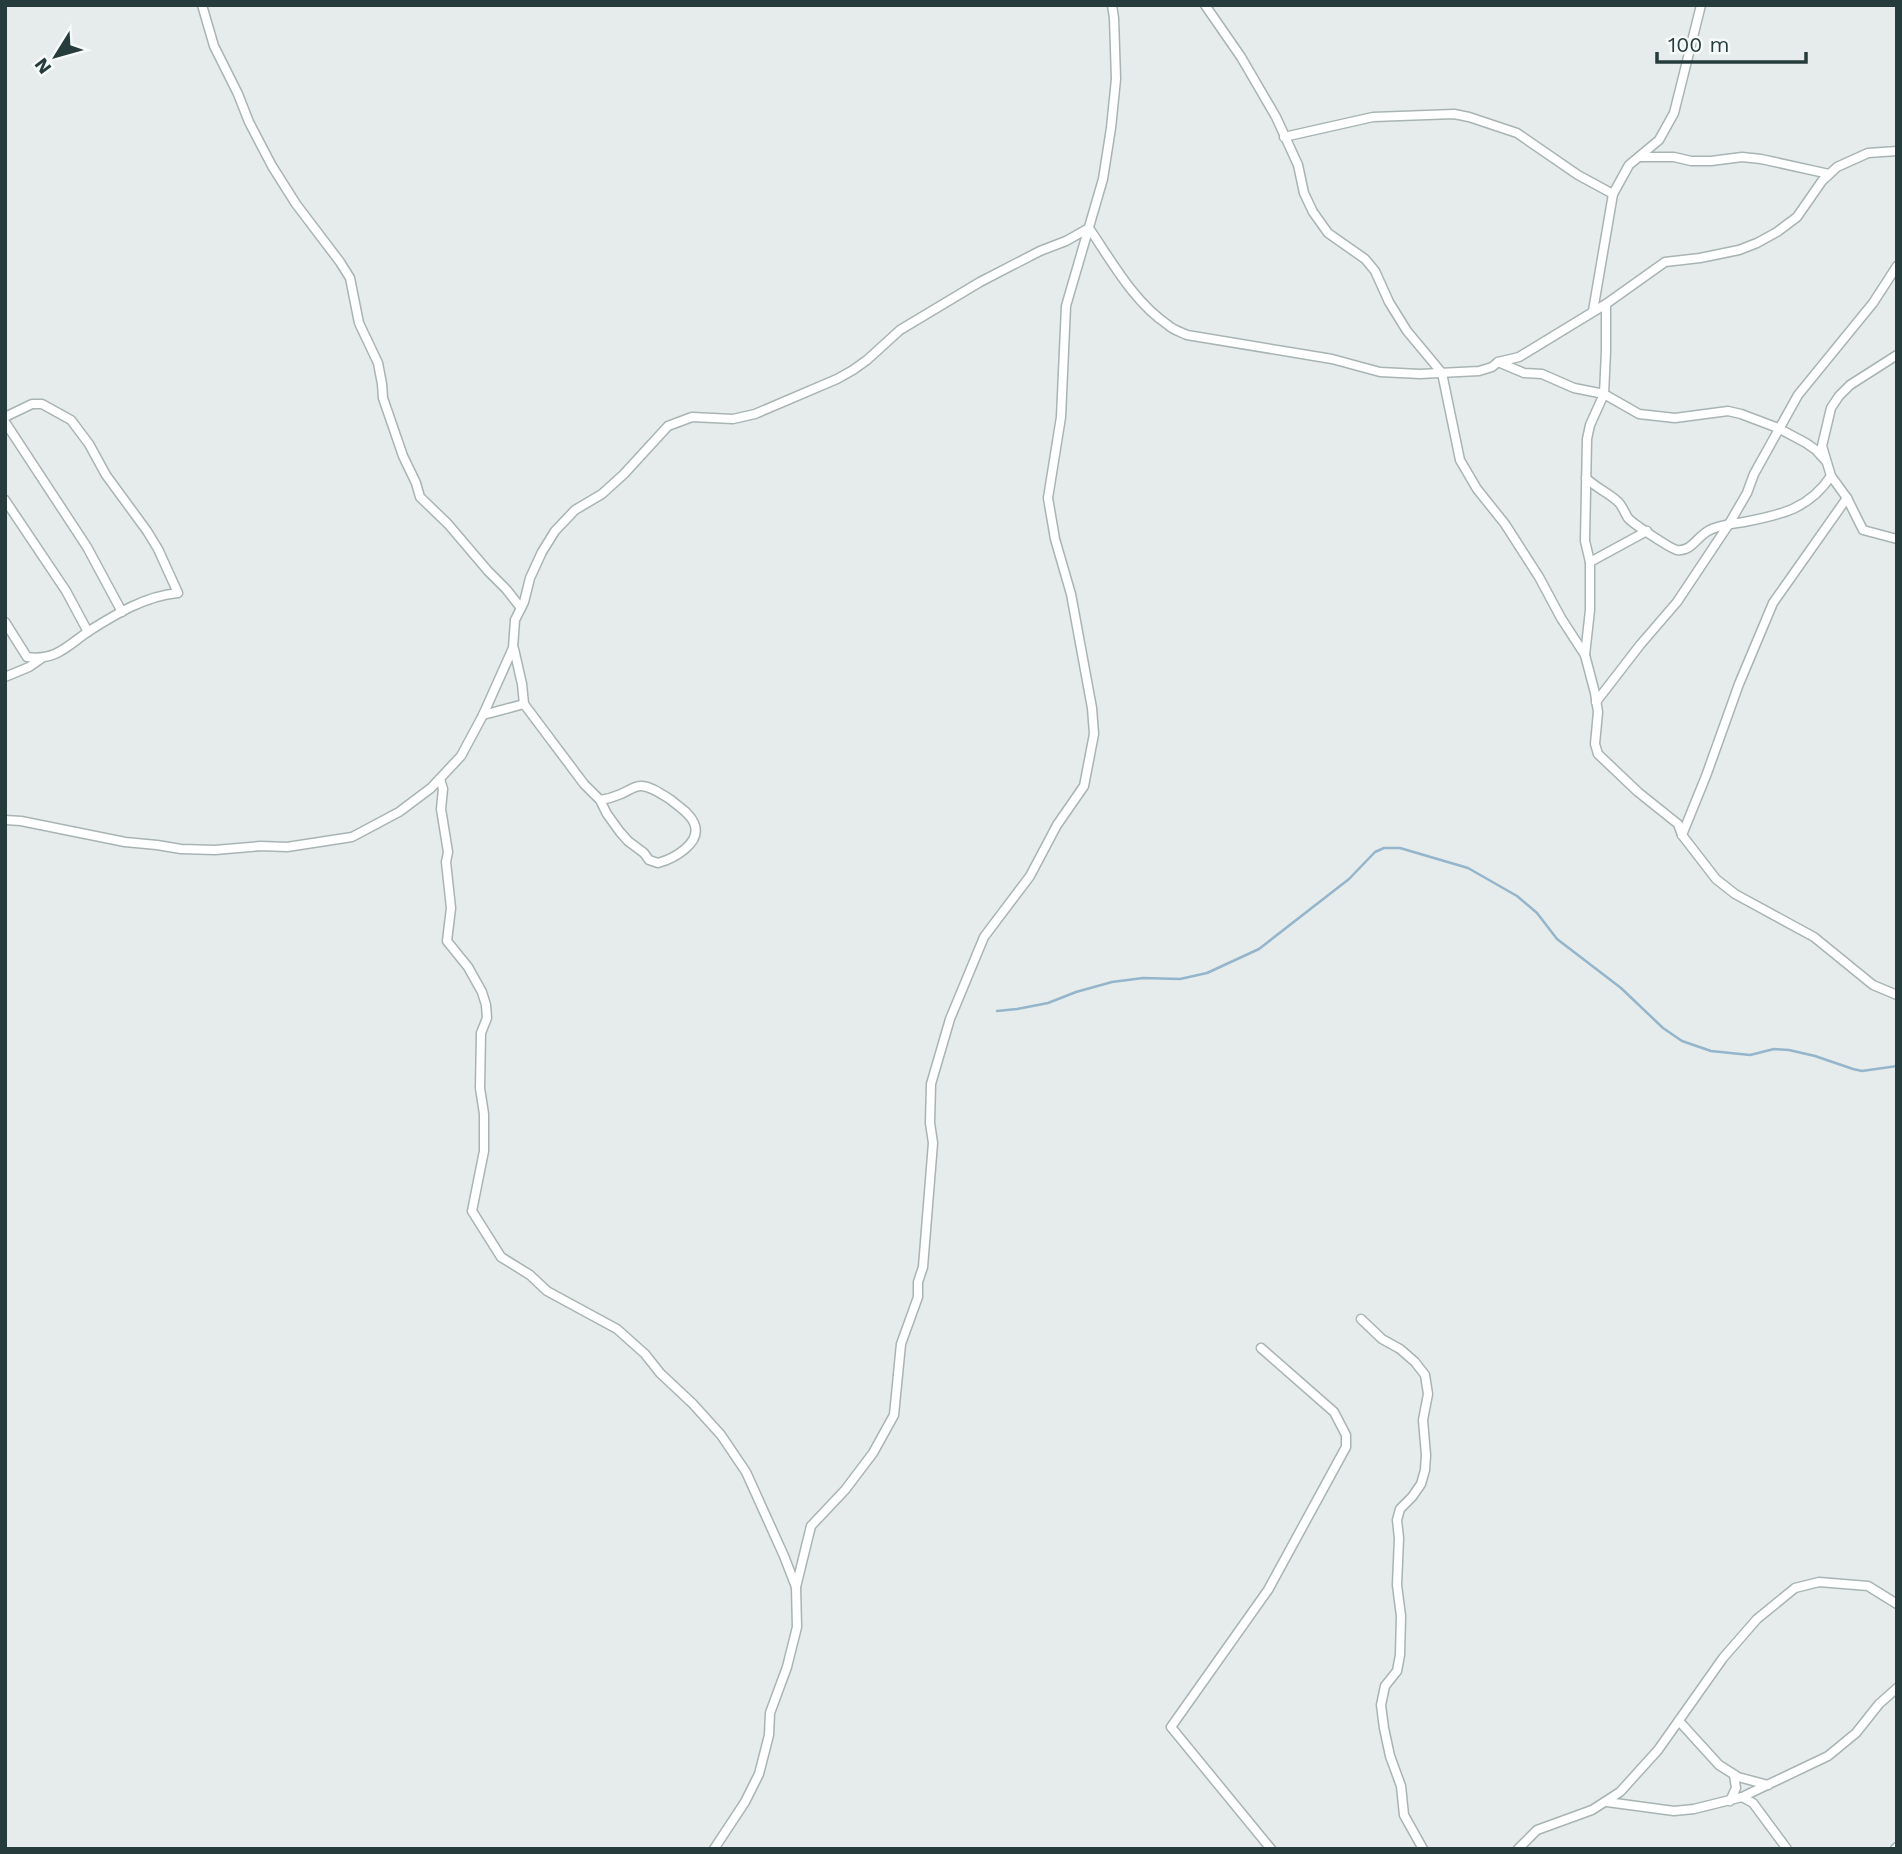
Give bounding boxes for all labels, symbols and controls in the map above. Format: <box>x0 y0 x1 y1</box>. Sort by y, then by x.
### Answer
north arrow <box>21 21 91 91</box>
scale bar <box>1657 21 1806 65</box>
text: 100 m <box>1668 32 1730 57</box>
text: N <box>29 53 56 78</box>

